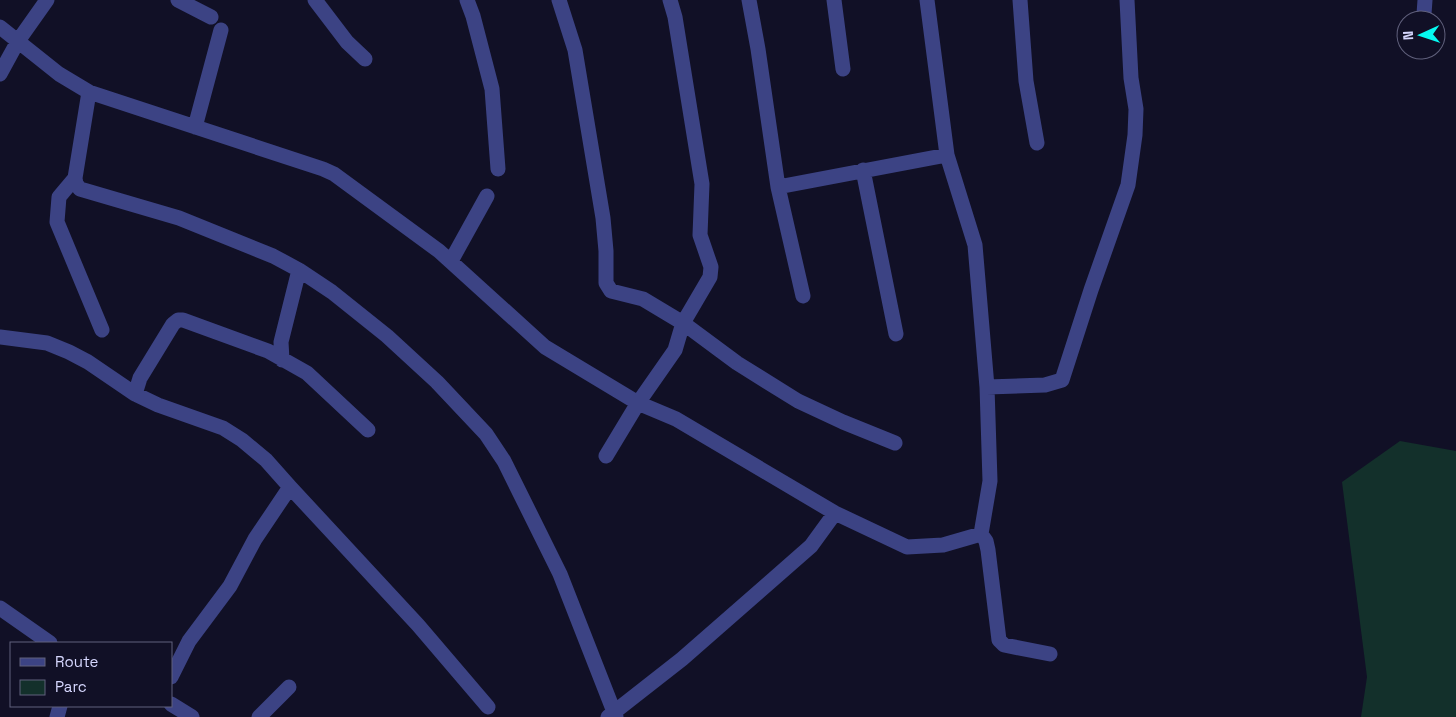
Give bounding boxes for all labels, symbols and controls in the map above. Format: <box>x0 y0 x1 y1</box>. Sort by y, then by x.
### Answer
north arrow <box>1396 10 1446 60</box>
text: N <box>1399 31 1417 41</box>
legend <box>10 642 172 707</box>
text: Route <box>55 652 99 671</box>
text: Parc <box>55 677 87 696</box>

